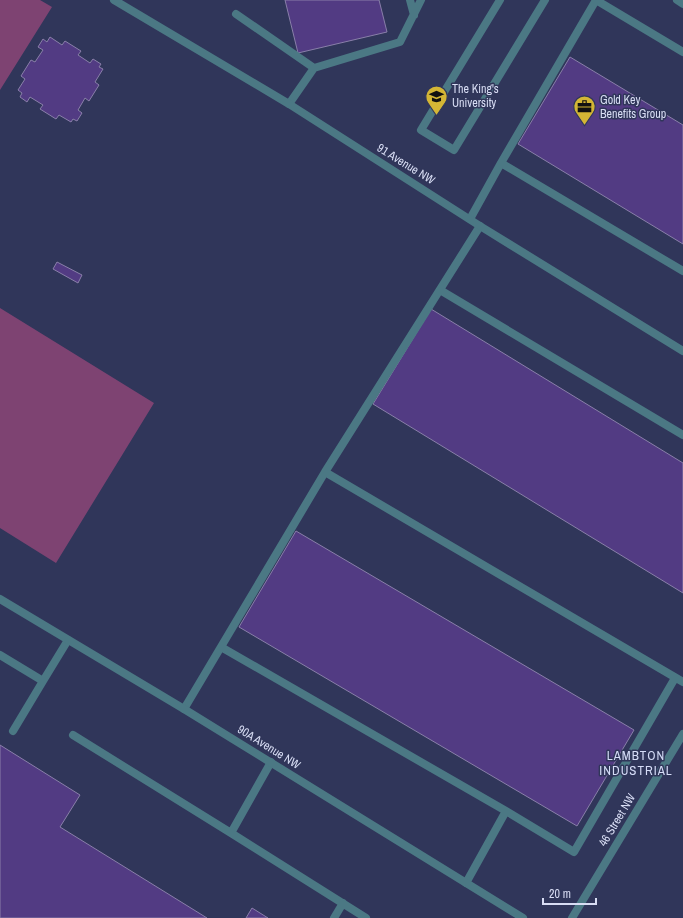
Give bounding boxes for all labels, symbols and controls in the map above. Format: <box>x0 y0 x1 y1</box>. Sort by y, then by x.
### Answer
place label: The King's University <box>452 81 499 111</box>
school or university icon: The King's University <box>423 83 449 116</box>
place label: Gold Key Benefits Group <box>600 92 666 122</box>
office icon: Gold Key Benefits Group <box>572 94 598 127</box>
street label: 91 Avenue NW <box>374 140 439 189</box>
street label: 90A Avenue NW <box>234 721 304 773</box>
district label: LAMBTON INDUSTRIAL <box>599 747 673 779</box>
street label: 46 Street NW <box>595 790 639 849</box>
scale bar <box>543 880 596 906</box>
text: 20 m <box>549 886 571 902</box>

